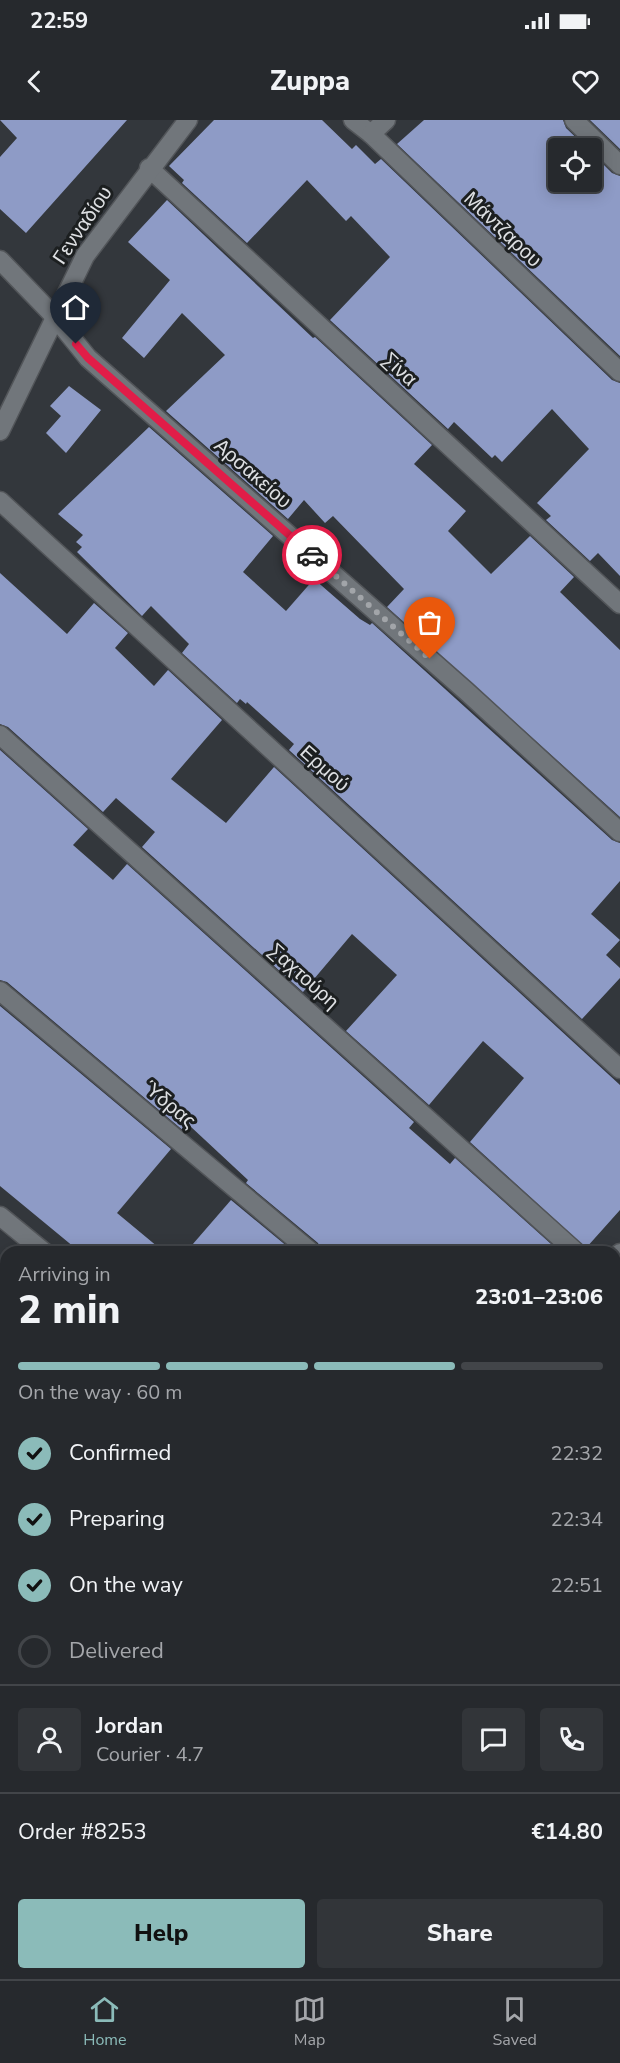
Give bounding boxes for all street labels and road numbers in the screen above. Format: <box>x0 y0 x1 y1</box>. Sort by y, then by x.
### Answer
street label: Γενναδίου <box>46 181 119 270</box>
street label: Μάντζαρου <box>458 185 547 273</box>
street label: Σίνα <box>377 347 423 392</box>
street label: Αρσακείου <box>208 432 297 514</box>
street label: Ερμού <box>294 739 355 798</box>
street label: Σαχτούρη <box>263 937 345 1015</box>
street label: Ύδρας <box>138 1074 202 1135</box>

